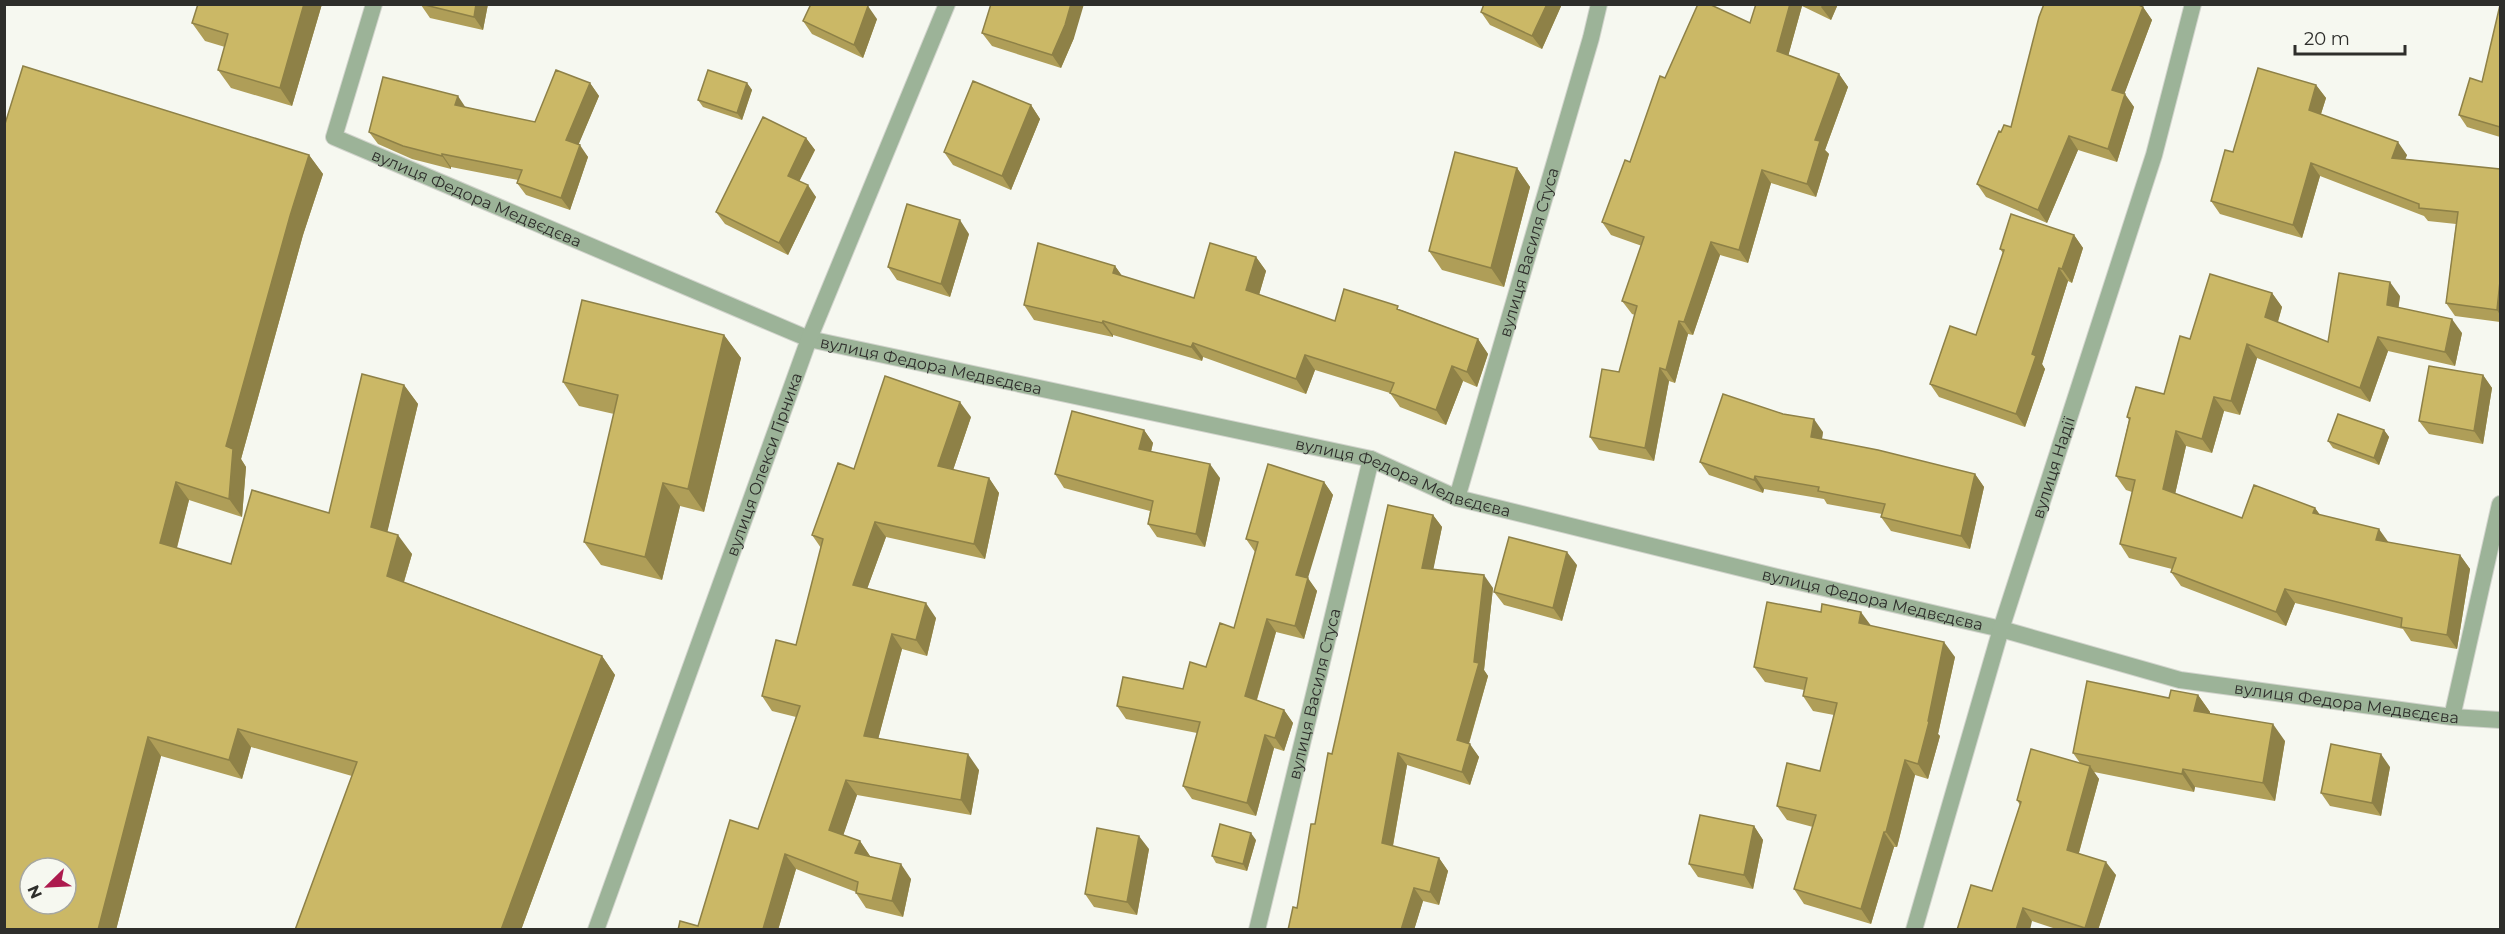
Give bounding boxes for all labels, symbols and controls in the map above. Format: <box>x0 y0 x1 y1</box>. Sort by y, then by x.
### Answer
scale bar <box>2295 18 2404 56</box>
text: 20 m <box>2304 28 2350 50</box>
street label: вулиця Федора Медвєдєва <box>369 145 585 251</box>
street label: вулиця Василя Стуса <box>1495 165 1563 339</box>
street label: вулиця Федора Медвєдєва <box>818 333 1044 399</box>
street label: вулиця Олекси Гірника <box>723 370 806 559</box>
street label: вулиця Надії <box>2028 414 2079 521</box>
street label: вулиця Федора Медвєдєва <box>1294 434 1513 521</box>
street label: вулиця Федора Медвєдєва <box>1760 565 1985 635</box>
street label: вулиця Василя Стуса <box>1285 606 1345 781</box>
street label: вулиця Федора Медвєдєва <box>2233 678 2459 727</box>
north arrow <box>18 856 78 916</box>
text: N <box>23 882 46 902</box>

